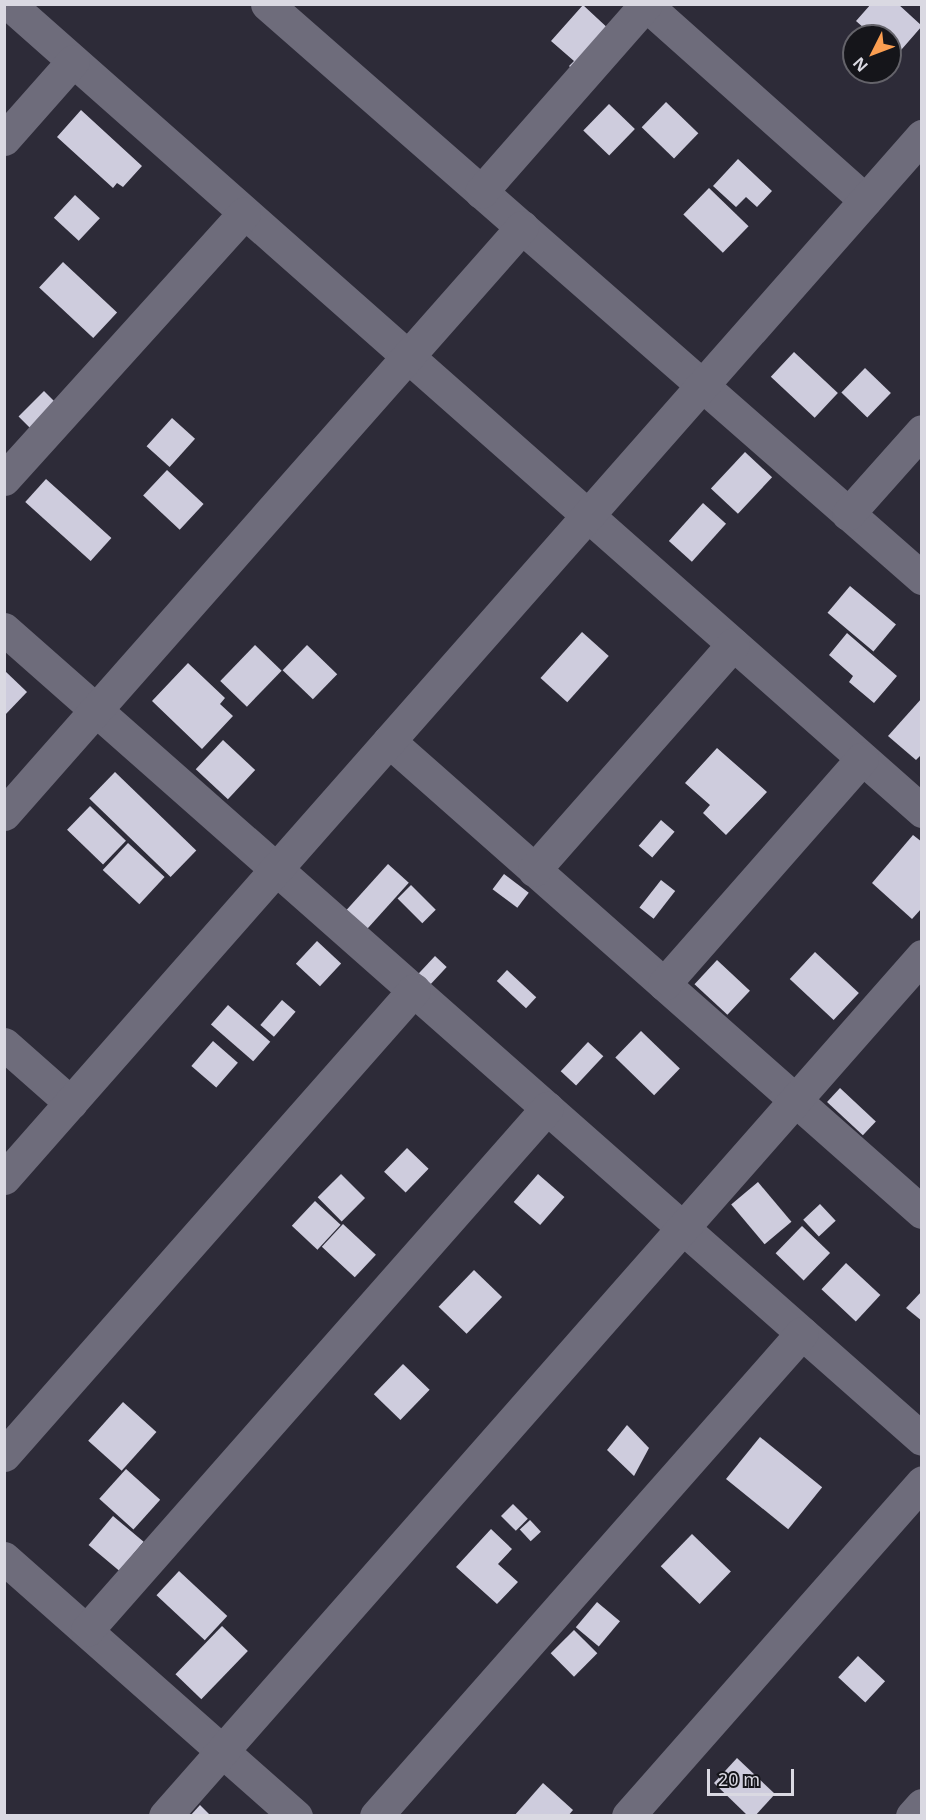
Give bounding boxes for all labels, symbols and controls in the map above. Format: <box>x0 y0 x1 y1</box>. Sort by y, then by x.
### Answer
north arrow <box>842 24 902 84</box>
text: N <box>848 53 873 77</box>
scale bar <box>710 1757 797 1795</box>
text: 20 m <box>718 1767 760 1791</box>

